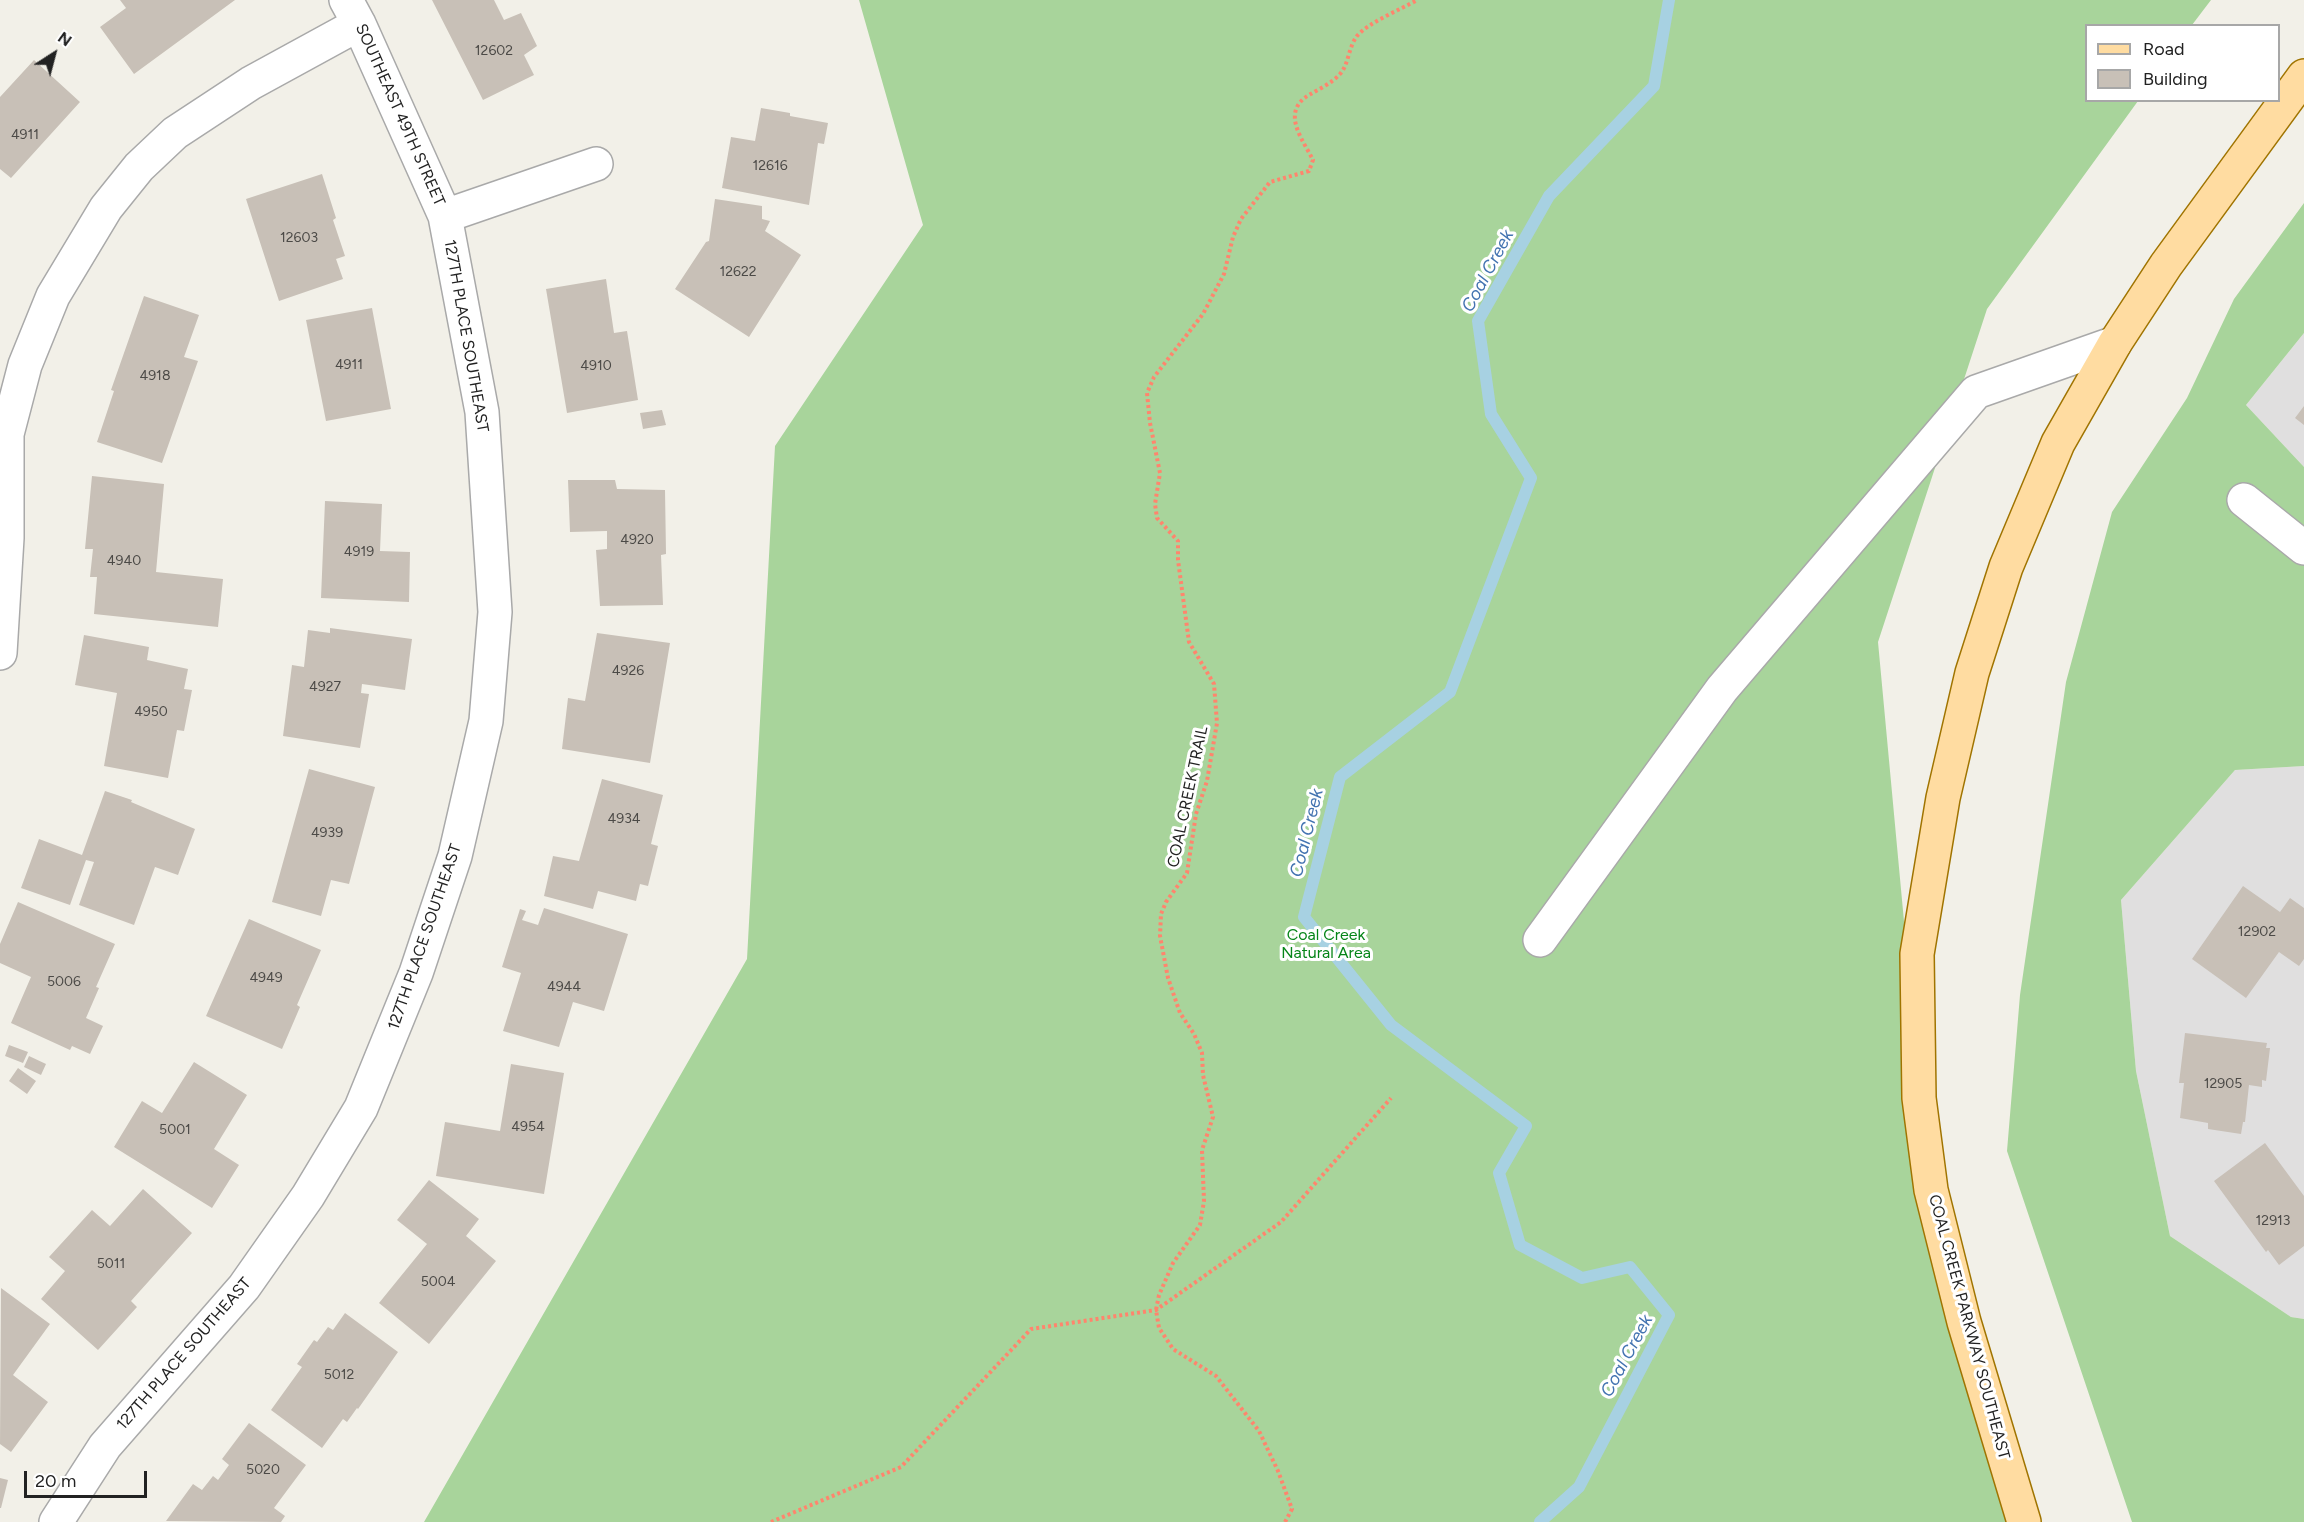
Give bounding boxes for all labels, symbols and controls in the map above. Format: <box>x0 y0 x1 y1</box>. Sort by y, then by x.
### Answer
street label: SOUTHEAST 49TH STREET <box>351 21 449 209</box>
north arrow <box>24 24 84 84</box>
legend <box>2085 24 2280 102</box>
text: N <box>54 28 75 50</box>
text: Road <box>2143 38 2184 60</box>
house number: 12602 <box>475 43 513 59</box>
text: Building <box>2143 68 2208 90</box>
house number: 4911 <box>11 127 39 143</box>
house number: 12616 <box>752 158 788 174</box>
water label: Coal Creek <box>1457 226 1519 316</box>
house number: 12603 <box>280 230 318 246</box>
street label: 127TH PLACE SOUTHEAST <box>440 238 492 434</box>
house number: 12622 <box>719 264 757 280</box>
house number: 4911 <box>335 357 363 373</box>
house number: 4910 <box>580 358 612 374</box>
house number: 4918 <box>140 368 170 384</box>
house number: 4920 <box>620 532 654 548</box>
house number: 4919 <box>344 544 374 560</box>
house number: 4940 <box>107 553 141 569</box>
house number: 4926 <box>612 663 644 679</box>
house number: 4927 <box>309 679 341 695</box>
house number: 4950 <box>134 704 168 720</box>
street label: COAL CREEK TRAIL <box>1164 725 1212 869</box>
water label: Coal Creek <box>1286 787 1328 879</box>
house number: 4934 <box>608 811 640 827</box>
house number: 4939 <box>311 825 343 841</box>
street label: 127TH PLACE SOUTHEAST <box>384 842 466 1032</box>
house number: 12902 <box>2238 924 2276 940</box>
park label: Coal Creek Natural Area <box>1281 925 1371 963</box>
house number: 4949 <box>249 970 283 986</box>
house number: 5006 <box>47 974 81 990</box>
house number: 4944 <box>547 979 581 995</box>
house number: 12905 <box>2204 1076 2242 1092</box>
house number: 4954 <box>511 1119 545 1135</box>
house number: 5001 <box>159 1122 191 1138</box>
street label: COAL CREEK PARKWAY SOUTHEAST <box>1924 1192 2014 1462</box>
house number: 12913 <box>2256 1213 2290 1229</box>
house number: 5011 <box>97 1256 125 1272</box>
street label: 127TH PLACE SOUTHEAST <box>113 1274 255 1434</box>
house number: 5004 <box>421 1274 455 1290</box>
water label: Coal Creek <box>1596 1311 1658 1401</box>
house number: 5012 <box>324 1367 354 1383</box>
scale bar <box>27 1459 150 1497</box>
house number: 5020 <box>246 1462 280 1478</box>
text: 20 m <box>35 1470 76 1492</box>

